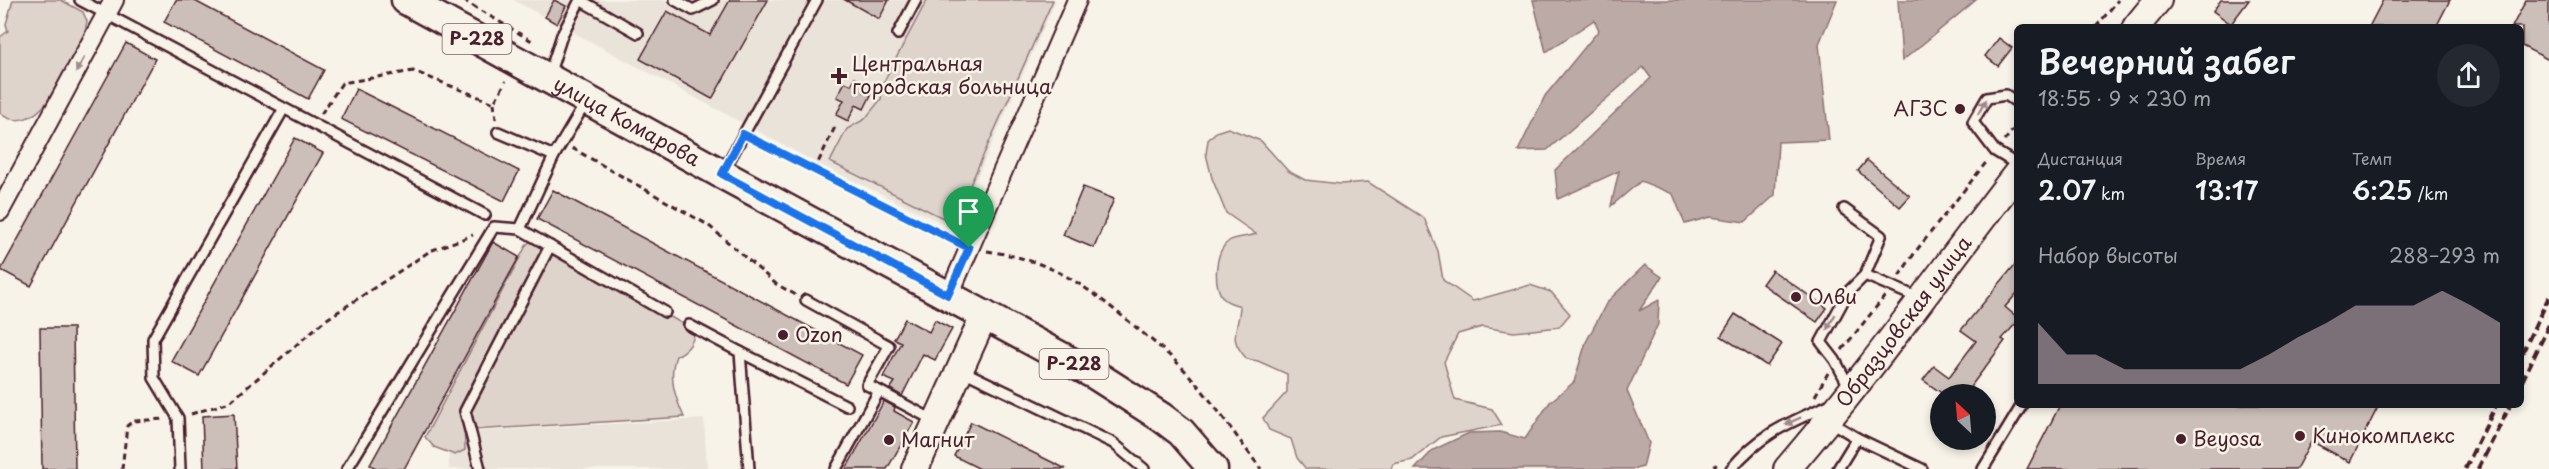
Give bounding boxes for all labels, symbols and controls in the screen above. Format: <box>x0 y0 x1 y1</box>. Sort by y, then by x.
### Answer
road number: Р-228 <box>442 24 512 54</box>
text: Вечерний забег <box>2038 35 2295 85</box>
button: share <box>2437 44 2500 107</box>
place label: Центральная городская больница <box>852 48 1052 101</box>
one-way arrow <box>75 56 85 73</box>
marker: Центральная городская больница <box>830 67 848 85</box>
street label: улица Комарова <box>548 68 707 174</box>
text: 18:55 · 9 × 230 m <box>2038 83 2211 113</box>
place label: АГЗС <box>1894 93 1948 123</box>
one-way arrow <box>1977 98 1987 115</box>
marker: АГЗС <box>1953 102 1967 116</box>
text: Дистанция <box>2038 146 2123 170</box>
text: Время <box>2195 146 2246 170</box>
text: Темп <box>2352 146 2392 170</box>
text: 2.07 <box>2038 170 2096 209</box>
text: 13:17 <box>2195 170 2258 209</box>
text: 6:25 <box>2352 170 2412 209</box>
text: km <box>2096 181 2125 205</box>
text: /km <box>2412 181 2448 205</box>
pin <box>943 186 994 248</box>
icon: arrive <box>952 195 985 228</box>
street label: Образцовская улица <box>1828 229 1978 413</box>
text: Набор высоты <box>2038 240 2178 270</box>
text: 288–293 m <box>2389 240 2500 270</box>
place label: Олви <box>1808 281 1857 311</box>
marker: Олви <box>1789 290 1803 304</box>
one-way arrow <box>1827 314 1837 331</box>
place label: Ozon <box>795 319 843 349</box>
marker: Ozon <box>776 328 790 342</box>
road number: Р-228 <box>1040 349 1108 379</box>
north arrow <box>1930 384 1996 450</box>
map controls <box>1930 384 1996 450</box>
one-way arrow <box>1784 416 1802 426</box>
place label: Кинокомплекс <box>2312 420 2455 450</box>
place label: Beyosa <box>2193 423 2262 453</box>
place label: Магнит <box>901 424 975 454</box>
marker: Кинокомплекс <box>2293 429 2307 443</box>
marker: Beyosa <box>2174 432 2188 446</box>
marker: Магнит <box>882 433 896 447</box>

